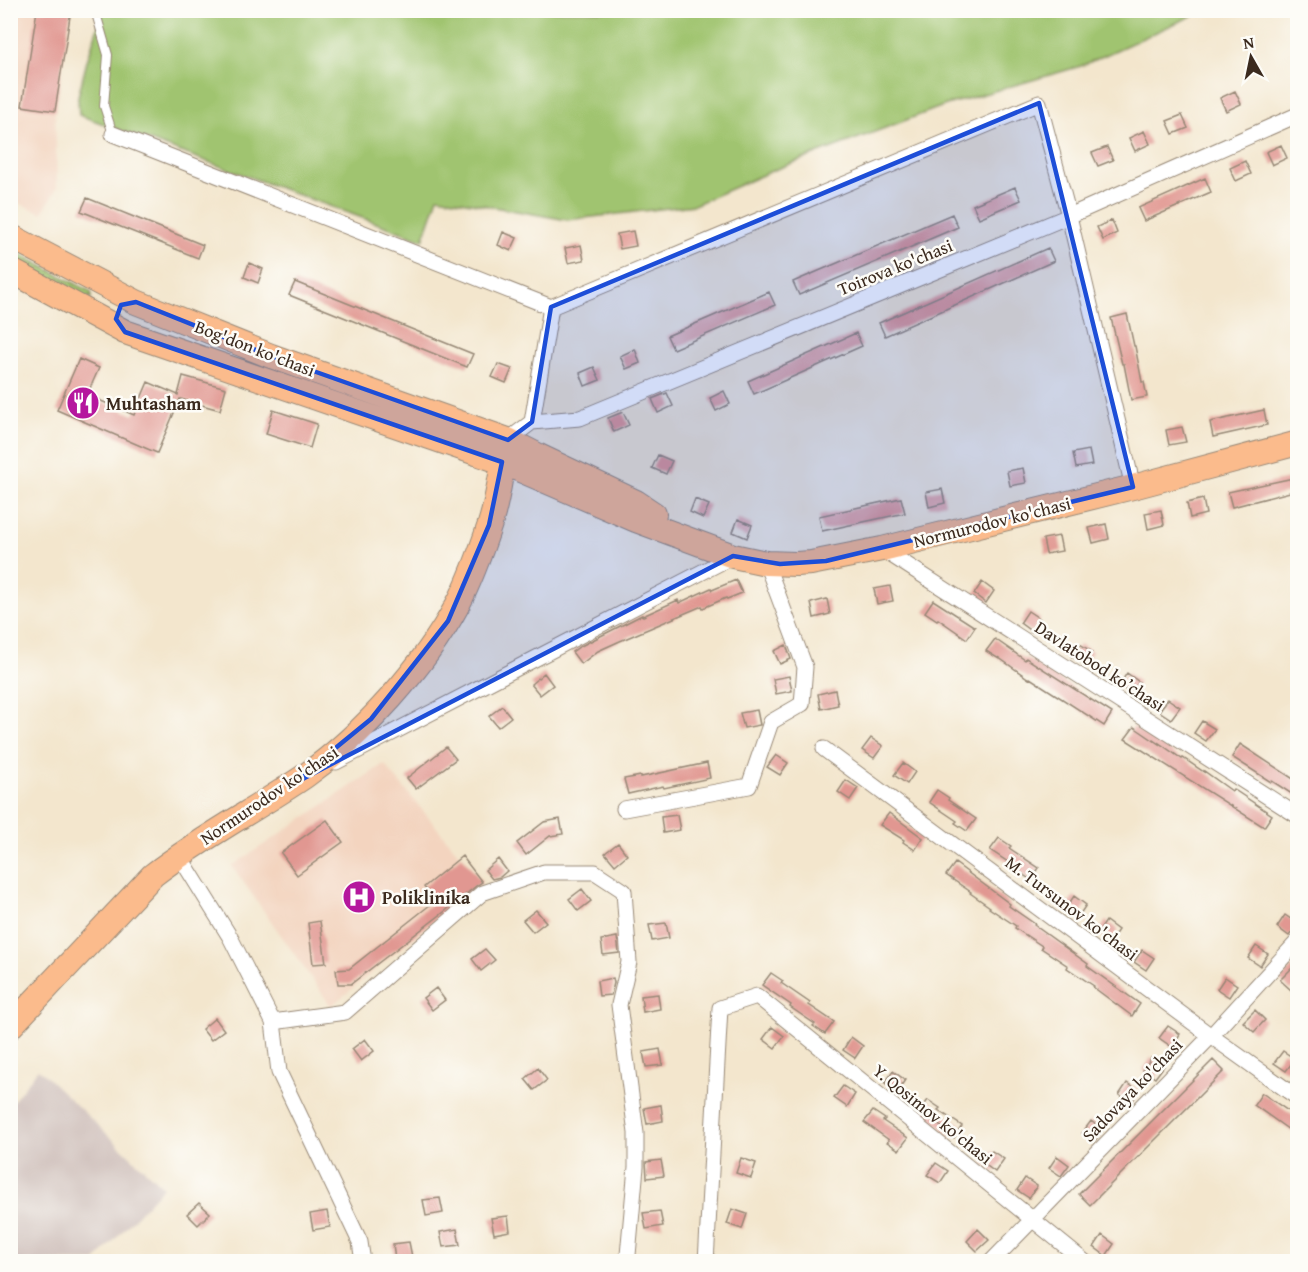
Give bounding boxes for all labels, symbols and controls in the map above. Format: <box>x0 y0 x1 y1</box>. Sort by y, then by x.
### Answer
north arrow <box>1221 27 1281 87</box>
text: N <box>1241 29 1256 55</box>
street label: Toirova ko'chasi <box>833 232 957 302</box>
street label: Bog'don ko'chasi <box>191 313 319 383</box>
restaurant icon: Muhtasham <box>65 385 101 421</box>
place label: Muhtasham <box>106 390 202 417</box>
street label: Normurodov ko'chasi <box>910 489 1074 555</box>
street label: Davlatobod ko’chasi <box>1030 614 1170 718</box>
street label: Normurodov ko'chasi <box>194 739 344 851</box>
street label: M. Tursunov ko'chasi <box>1000 849 1144 967</box>
hospital icon: Poliklinika <box>341 879 377 915</box>
place label: Poliklinika <box>382 884 471 911</box>
street label: Sadovaya ko'chasi <box>1075 1032 1189 1148</box>
street label: Y. Qosimov ko'chasi <box>867 1057 999 1171</box>

